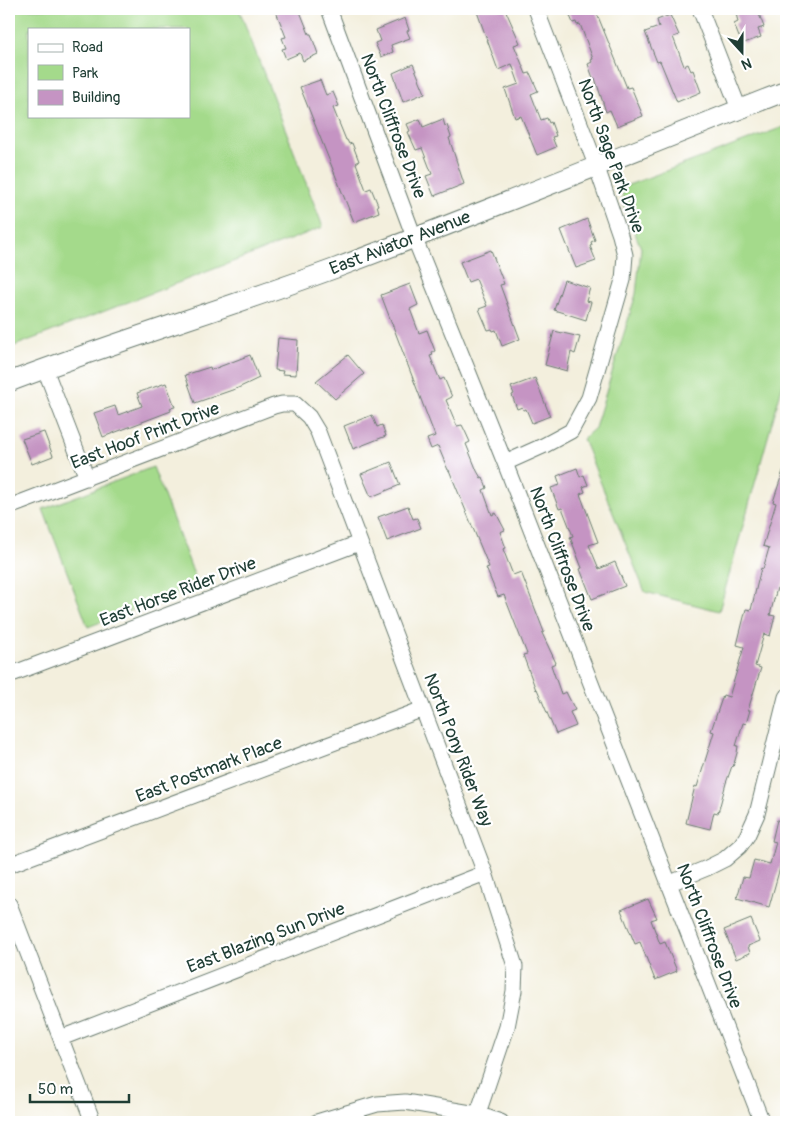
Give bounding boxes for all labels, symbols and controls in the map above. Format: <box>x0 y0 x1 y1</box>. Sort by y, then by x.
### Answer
legend <box>28 28 190 118</box>
north arrow <box>718 28 768 78</box>
text: Road <box>72 38 103 57</box>
street label: North Cliffrose Drive <box>355 50 431 202</box>
text: N <box>739 54 754 73</box>
text: Park <box>72 64 99 83</box>
street label: North Sage Park Drive <box>572 76 650 236</box>
text: Building <box>72 88 120 107</box>
street label: East Aviator Avenue <box>326 205 474 280</box>
street label: East Hoof Print Drive <box>67 397 223 475</box>
street label: North Cliffrose Drive <box>524 483 600 635</box>
street label: East Horse Rider Drive <box>97 552 259 632</box>
street label: North Pony Rider Way <box>418 670 498 830</box>
street label: East Postmark Place <box>133 732 285 808</box>
street label: North Cliffrose Drive <box>671 860 747 1012</box>
street label: East Blazing Sun Drive <box>184 897 348 979</box>
scale bar <box>30 1071 129 1103</box>
text: 50 m <box>38 1080 73 1099</box>

